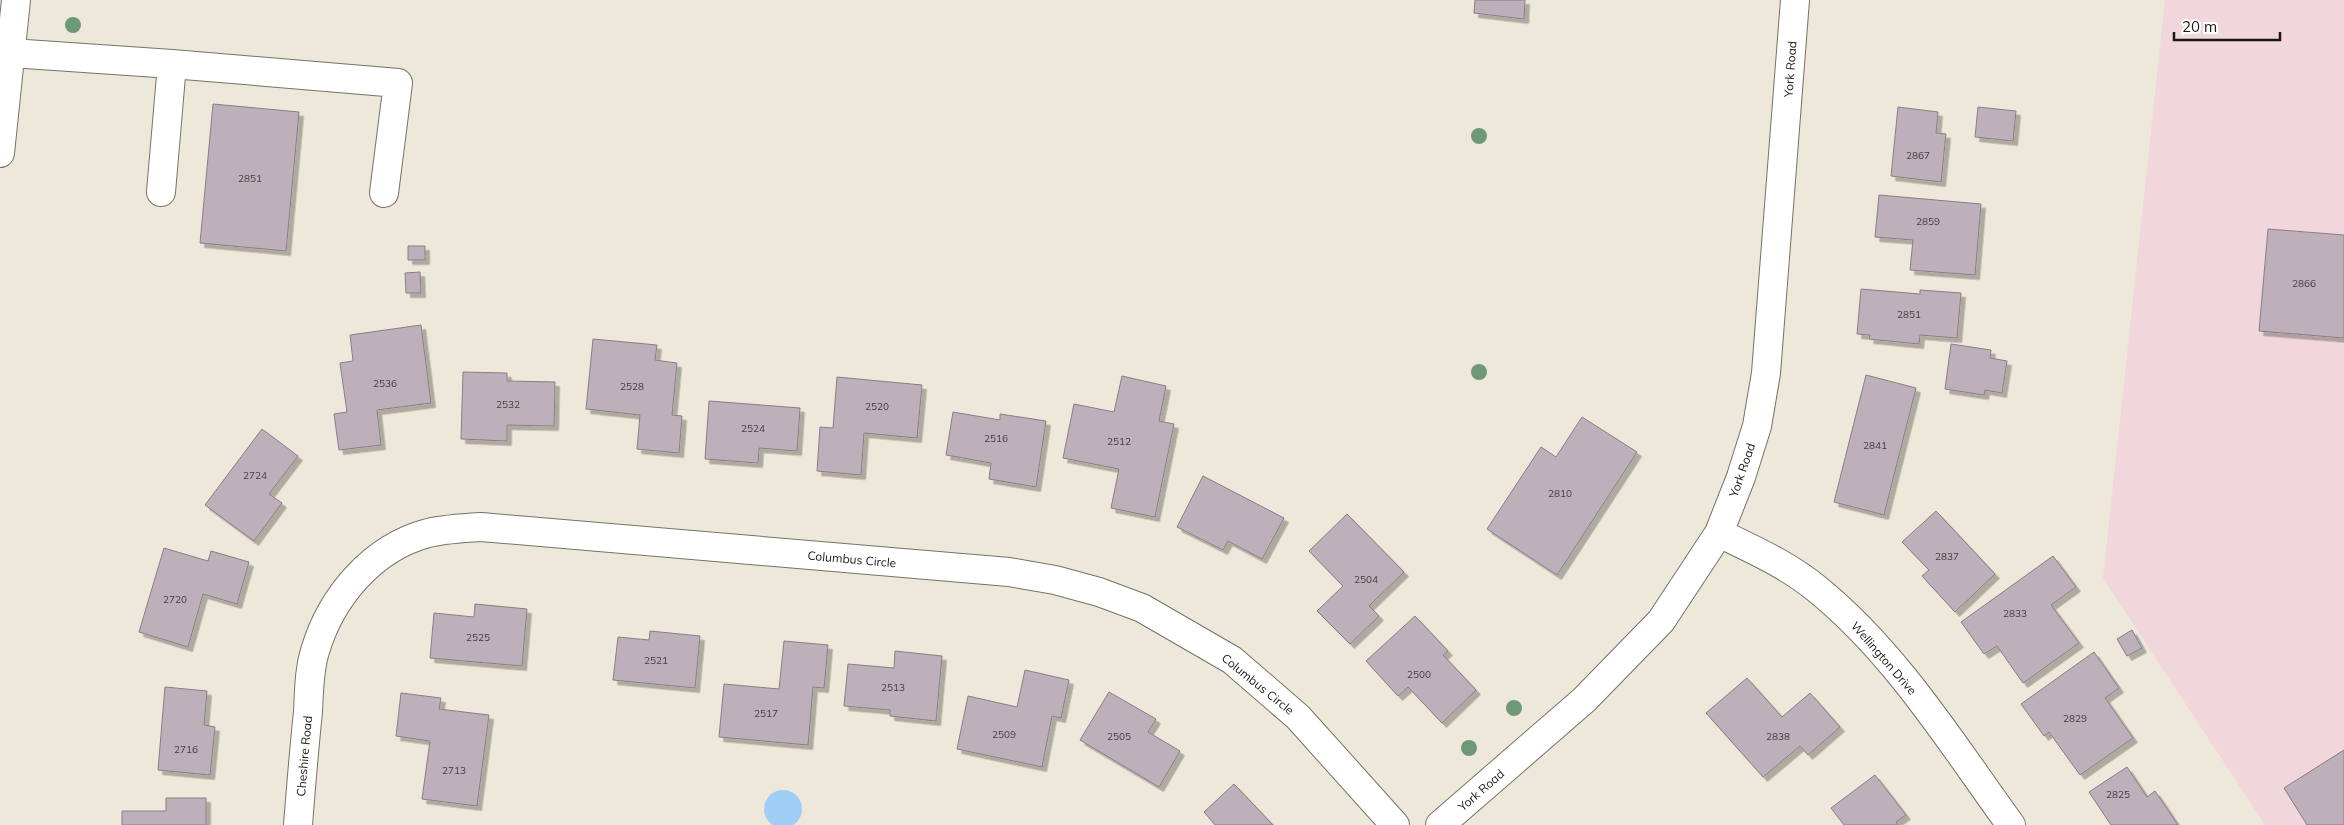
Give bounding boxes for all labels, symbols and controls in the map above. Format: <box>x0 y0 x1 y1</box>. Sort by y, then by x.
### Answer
scale bar <box>2174 10 2280 42</box>
text: 20 m <box>2182 17 2217 36</box>
street label: York Road <box>1780 40 1799 99</box>
house number: 2867 <box>1906 149 1930 162</box>
house number: 2851 <box>238 172 262 185</box>
house number: 2859 <box>1916 215 1940 228</box>
house number: 2866 <box>2292 277 2316 290</box>
house number: 2851 <box>1897 308 1921 321</box>
house number: 2536 <box>373 377 397 390</box>
house number: 2528 <box>620 380 644 393</box>
house number: 2532 <box>496 398 520 411</box>
house number: 2520 <box>865 400 889 413</box>
house number: 2524 <box>741 422 765 435</box>
house number: 2516 <box>984 432 1008 445</box>
house number: 2512 <box>1107 435 1131 448</box>
house number: 2841 <box>1863 439 1887 452</box>
street label: York Road <box>1725 441 1758 500</box>
house number: 2724 <box>243 469 267 482</box>
house number: 2810 <box>1548 487 1572 500</box>
street label: Columbus Circle <box>807 548 897 570</box>
house number: 2837 <box>1935 550 1959 563</box>
house number: 2504 <box>1354 573 1378 586</box>
house number: 2720 <box>163 593 187 606</box>
house number: 2833 <box>2003 607 2027 620</box>
street label: Wellington Drive <box>1848 618 1920 698</box>
house number: 2525 <box>466 631 490 644</box>
street label: Columbus Circle <box>1219 650 1297 718</box>
house number: 2521 <box>644 654 668 667</box>
house number: 2500 <box>1407 668 1431 681</box>
house number: 2513 <box>881 681 905 694</box>
house number: 2517 <box>754 707 778 720</box>
house number: 2829 <box>2063 712 2087 725</box>
street label: Cheshire Road <box>293 715 315 797</box>
house number: 2509 <box>992 728 1016 741</box>
house number: 2505 <box>1107 730 1131 743</box>
house number: 2838 <box>1766 730 1790 743</box>
house number: 2716 <box>174 743 198 756</box>
house number: 2713 <box>442 764 466 777</box>
street label: York Road <box>1454 766 1507 815</box>
house number: 2825 <box>2106 788 2130 801</box>

